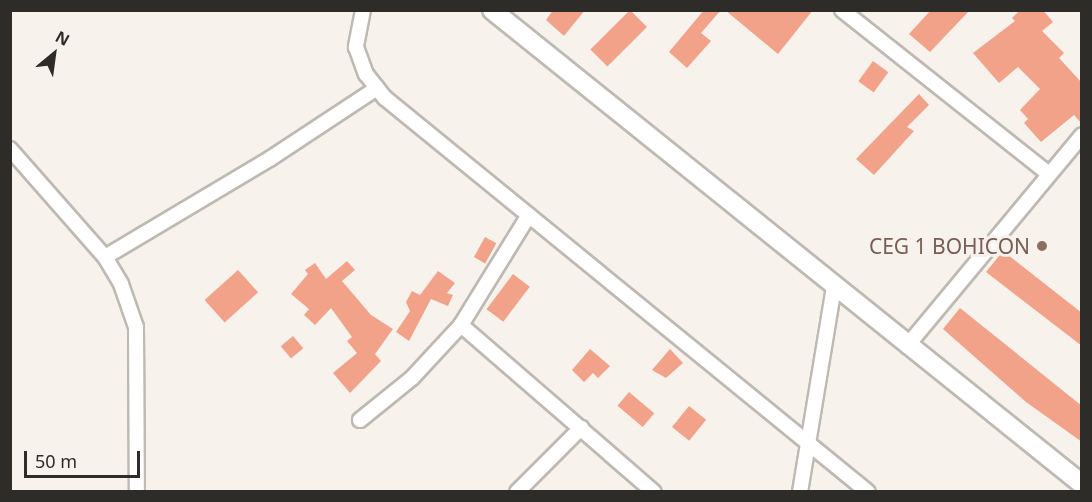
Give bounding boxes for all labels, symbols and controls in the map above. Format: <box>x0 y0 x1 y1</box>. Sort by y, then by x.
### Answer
north arrow <box>24 24 84 84</box>
text: N <box>52 25 74 51</box>
place label: CEG 1 BOHICON <box>869 233 1030 259</box>
marker: CEG 1 BOHICON <box>1035 239 1049 253</box>
scale bar <box>27 439 142 477</box>
text: 50 m <box>35 449 77 473</box>

